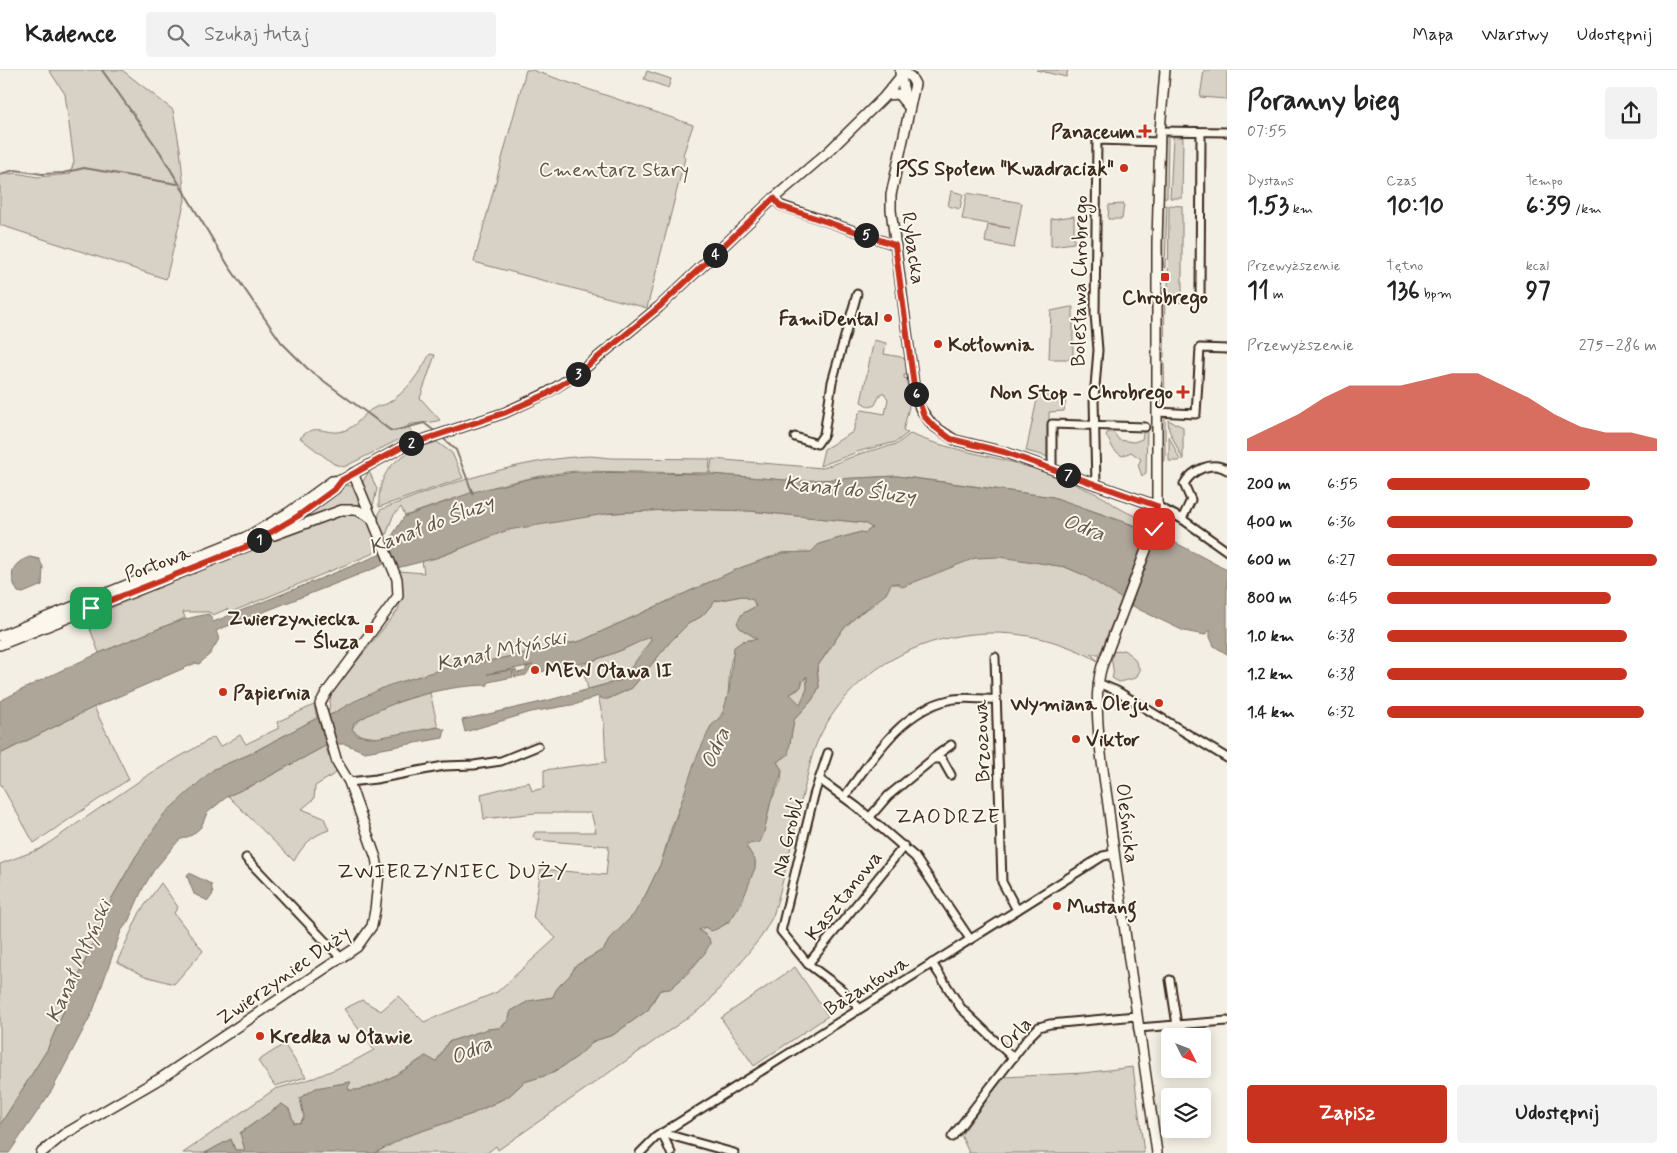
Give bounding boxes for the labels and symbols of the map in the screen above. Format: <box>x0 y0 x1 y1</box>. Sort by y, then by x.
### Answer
place label: Panaceum <box>1051 119 1135 146</box>
marker: Panaceum <box>1139 125 1151 137</box>
place label: PSS Społem "Kwadraciak" <box>895 156 1114 183</box>
park label: Cmentarz Stary <box>539 157 689 184</box>
marker: PSS Społem "Kwadraciak" <box>1118 162 1130 174</box>
street label: Bolesława Chrobrego <box>1066 195 1096 367</box>
street label: Rybacka <box>894 210 931 286</box>
pin: 5 <box>854 222 878 248</box>
pin: 4 <box>702 242 728 268</box>
marker: Chrobrego <box>1159 271 1171 283</box>
place label: Chrobrego <box>1122 285 1208 314</box>
place label: FamiDental <box>779 306 878 333</box>
marker: FamiDental <box>882 312 894 324</box>
place label: Kotłownia <box>948 332 1035 359</box>
marker: Kotłownia <box>932 338 944 350</box>
pin: 3 <box>566 362 590 386</box>
place label: Non Stop - Chrobrego <box>990 380 1173 409</box>
pin: 6 <box>904 382 928 406</box>
marker: Non Stop - Chrobrego <box>1177 386 1189 398</box>
pin: 2 <box>398 430 424 456</box>
pin: 7 <box>1056 462 1080 488</box>
water label: Kanał do Śluzy <box>783 469 918 511</box>
water label: Kanał do Śluzy <box>365 488 499 562</box>
water label: Odra <box>1059 508 1108 548</box>
pin <box>1133 508 1175 550</box>
pin: 1 <box>246 528 272 552</box>
street label: Portowa <box>121 539 195 589</box>
pin <box>70 587 112 629</box>
place label: Zwierzyniecka – Śluza <box>227 606 360 656</box>
marker: Zwierzyniecka – Śluza <box>363 623 375 635</box>
water label: Kanał Młyński <box>434 623 571 678</box>
place label: MEW Oława II <box>545 658 672 685</box>
marker: MEW Oława II <box>529 664 541 676</box>
place label: Papiernia <box>233 680 311 707</box>
marker: Papiernia <box>217 686 229 698</box>
place label: Wymiana Oleju <box>1009 691 1149 718</box>
marker: Wymiana Oleju <box>1153 697 1165 709</box>
street label: Brzozowa <box>968 698 997 783</box>
water label: Odra <box>695 723 737 773</box>
place label: Viktor <box>1086 727 1140 754</box>
marker: Viktor <box>1070 733 1082 745</box>
street label: Oleśnicka <box>1108 782 1145 865</box>
street label: Na Grobli <box>766 795 811 879</box>
district label: ZAODRZE <box>895 803 1001 831</box>
street label: Kasztanowa <box>799 845 889 947</box>
district label: ZWIERZYNIEC DUŻY <box>337 858 569 886</box>
water label: Kanał Młyński <box>39 893 119 1027</box>
place label: Mustang <box>1067 894 1137 923</box>
marker: Mustang <box>1051 900 1063 912</box>
street label: Zwierzyniec Duży <box>212 920 356 1032</box>
street label: Bażantowa <box>819 949 915 1023</box>
street label: Orla <box>994 1011 1039 1057</box>
place label: Kredka w Oławie <box>270 1024 413 1051</box>
north arrow <box>1161 1028 1211 1078</box>
marker: Kredka w Oławie <box>254 1030 266 1042</box>
water label: Odra <box>447 1030 496 1072</box>

